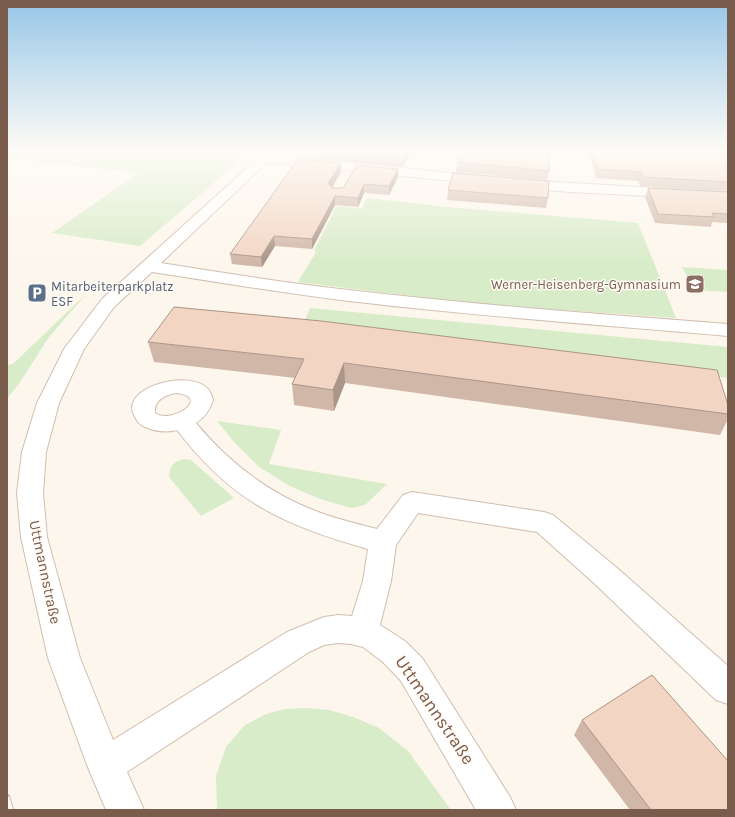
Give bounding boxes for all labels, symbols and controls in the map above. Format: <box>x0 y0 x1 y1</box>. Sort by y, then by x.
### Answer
school or university icon: Werner-Heisenberg-Gymnasium <box>684 273 706 295</box>
place label: Werner-Heisenberg-Gymnasium <box>491 277 681 292</box>
place label: Mitarbeiterparkplatz ESF <box>51 279 173 309</box>
parking icon: Mitarbeiterparkplatz ESF <box>26 282 48 304</box>
street label: Uttmannstraße <box>25 518 65 626</box>
street label: Uttmannstraße <box>390 651 480 769</box>

